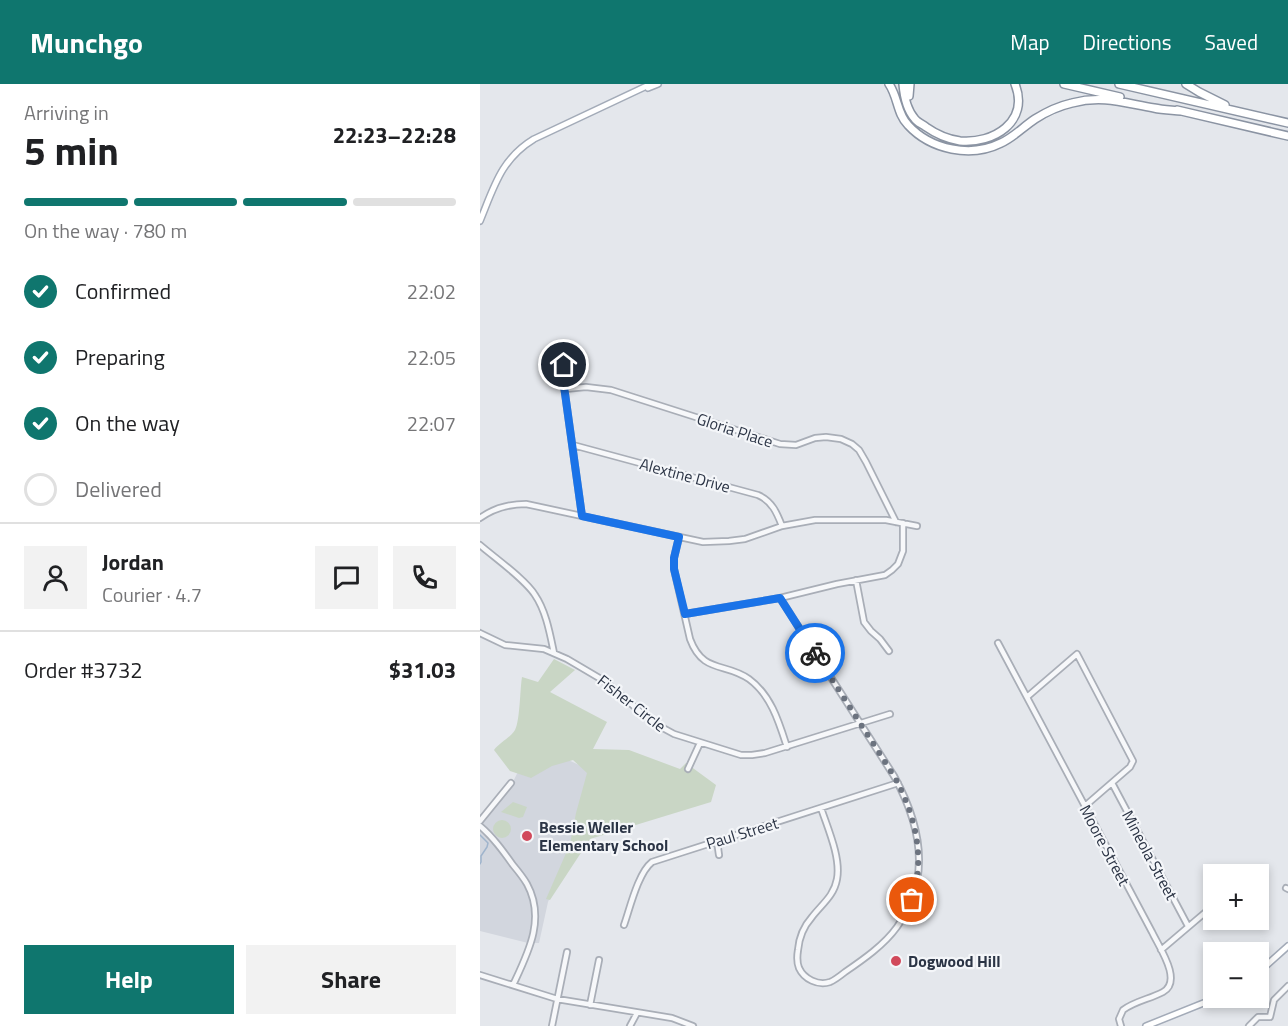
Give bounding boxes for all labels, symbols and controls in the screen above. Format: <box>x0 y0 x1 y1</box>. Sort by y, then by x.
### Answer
text: Munchgo <box>30 21 143 64</box>
text: Map <box>1010 26 1050 58</box>
text: Directions <box>1083 26 1172 58</box>
text: Saved <box>1205 26 1258 58</box>
text: Arriving in <box>24 97 109 128</box>
text: 22:23–22:28 <box>333 118 456 152</box>
text: 5 min <box>24 121 119 180</box>
text: On the way · 780 m <box>24 215 187 246</box>
text: Confirmed <box>75 274 171 308</box>
icon: check <box>24 275 57 308</box>
text: 22:02 <box>407 276 456 307</box>
pin <box>538 339 589 390</box>
text: Preparing <box>75 340 165 374</box>
icon: check <box>24 341 57 374</box>
text: 22:05 <box>407 342 456 373</box>
icon: home <box>547 348 580 381</box>
text: On the way <box>75 406 180 440</box>
street label: Gloria Place <box>694 406 776 454</box>
icon: check <box>24 407 57 440</box>
text: 22:07 <box>407 408 456 439</box>
street label: Alextine Drive <box>637 451 733 499</box>
text: Delivered <box>75 472 162 506</box>
text: Jordan <box>102 545 164 579</box>
button: person <box>24 546 87 609</box>
button: chat <box>315 546 378 609</box>
button: phone <box>393 546 456 609</box>
text: Courier · 4.7 <box>102 579 202 610</box>
courier <box>785 623 845 683</box>
icon: bike <box>799 637 832 670</box>
text: Order #3732 <box>24 653 143 687</box>
text: $31.03 <box>389 653 456 687</box>
street label: Fisher Circle <box>593 668 671 738</box>
street label: Moore Street <box>1074 800 1137 890</box>
street label: Mineola Street <box>1116 806 1184 904</box>
street label: Paul Street <box>703 811 781 855</box>
place label: Bessie Weller Elementary School <box>539 815 668 857</box>
marker: Bessie Weller Elementary School <box>520 829 534 843</box>
map controls <box>1203 864 1269 1008</box>
button: + <box>1203 864 1269 930</box>
pin <box>886 874 937 925</box>
icon: bag <box>895 883 928 916</box>
button: − <box>1203 942 1269 1008</box>
button: Help <box>24 945 234 1014</box>
button: Share <box>246 945 456 1014</box>
place label: Dogwood Hill <box>908 949 1001 973</box>
marker: Dogwood Hill <box>889 954 903 968</box>

